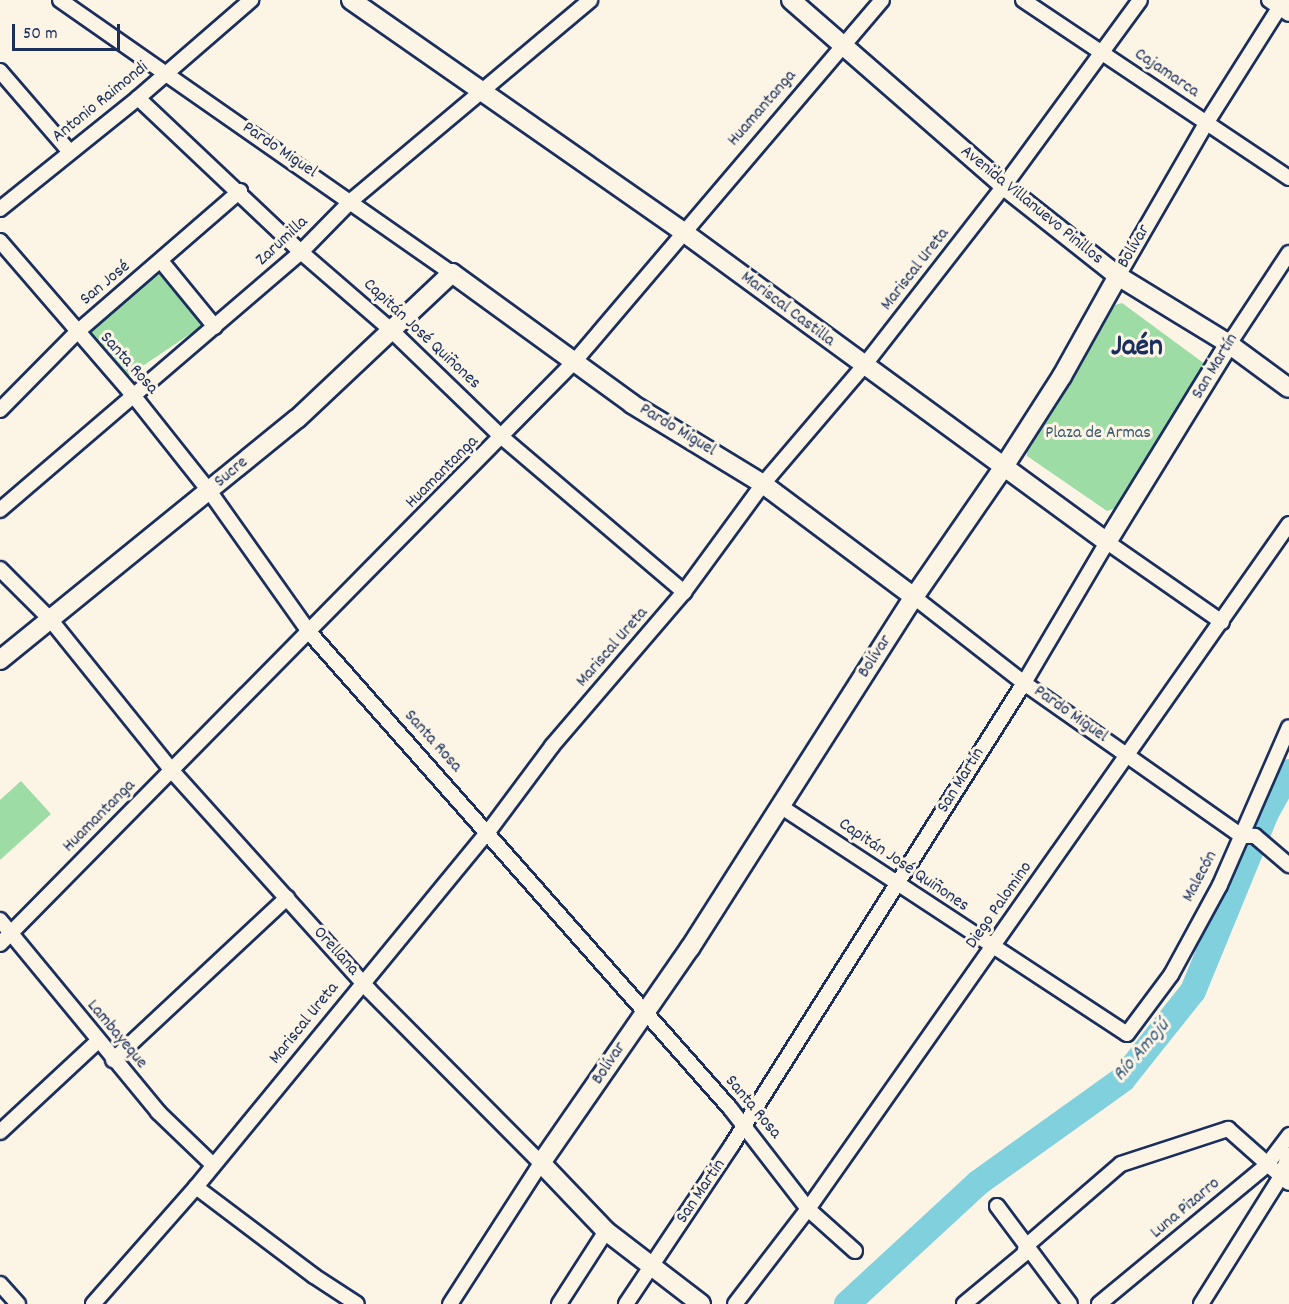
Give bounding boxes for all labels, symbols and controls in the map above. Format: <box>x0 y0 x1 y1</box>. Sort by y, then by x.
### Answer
scale bar <box>15 12 123 50</box>
text: 50 m <box>23 22 58 47</box>
street label: Cajamarca <box>1129 44 1203 104</box>
street label: Antonio Raimondi <box>49 58 153 148</box>
street label: Huamantanga <box>724 66 802 152</box>
street label: Pardo Miguel <box>237 118 321 184</box>
street label: Avenida Villanuevo Pinillos <box>955 142 1107 270</box>
street label: Zarumilla <box>252 212 314 272</box>
street label: Bolívar <box>1114 221 1156 273</box>
street label: Mariscal Ureta <box>877 224 955 316</box>
street label: San José <box>77 257 135 311</box>
street label: Mariscal Castilla <box>736 268 838 352</box>
street label: Capitán José Quiñones <box>358 275 484 395</box>
street label: Santa Rosa <box>94 328 162 400</box>
street label: San Martín <box>1188 330 1244 404</box>
district label: Jaén <box>1111 331 1163 367</box>
street label: Pardo Miguel <box>635 400 719 462</box>
park label: Plaza de Armas <box>1045 423 1151 445</box>
street label: Huamantanga <box>402 432 484 514</box>
street label: Sucre <box>211 453 253 493</box>
street label: Mariscal Ureta <box>572 604 654 692</box>
street label: Bolívar <box>854 632 898 682</box>
street label: Pardo Miguel <box>1029 682 1111 748</box>
street label: Santa Rosa <box>398 706 466 778</box>
street label: San Martín <box>934 744 990 818</box>
street label: Huamantanga <box>59 776 141 858</box>
street label: Capitán José Quiñones <box>834 814 972 918</box>
street label: Malecón <box>1179 848 1223 906</box>
street label: Diego Palomino <box>962 858 1038 954</box>
street label: Orellana <box>307 923 363 981</box>
street label: Mariscal Ureta <box>265 979 345 1069</box>
street label: Lambayeque <box>81 996 151 1074</box>
water label: Río Amojú <box>1109 1015 1175 1087</box>
street label: Bolívar <box>588 1039 632 1089</box>
street label: Santa Rosa <box>719 1072 785 1144</box>
street label: San Martín <box>673 1156 731 1228</box>
street label: Luna Pizarro <box>1147 1174 1225 1244</box>

